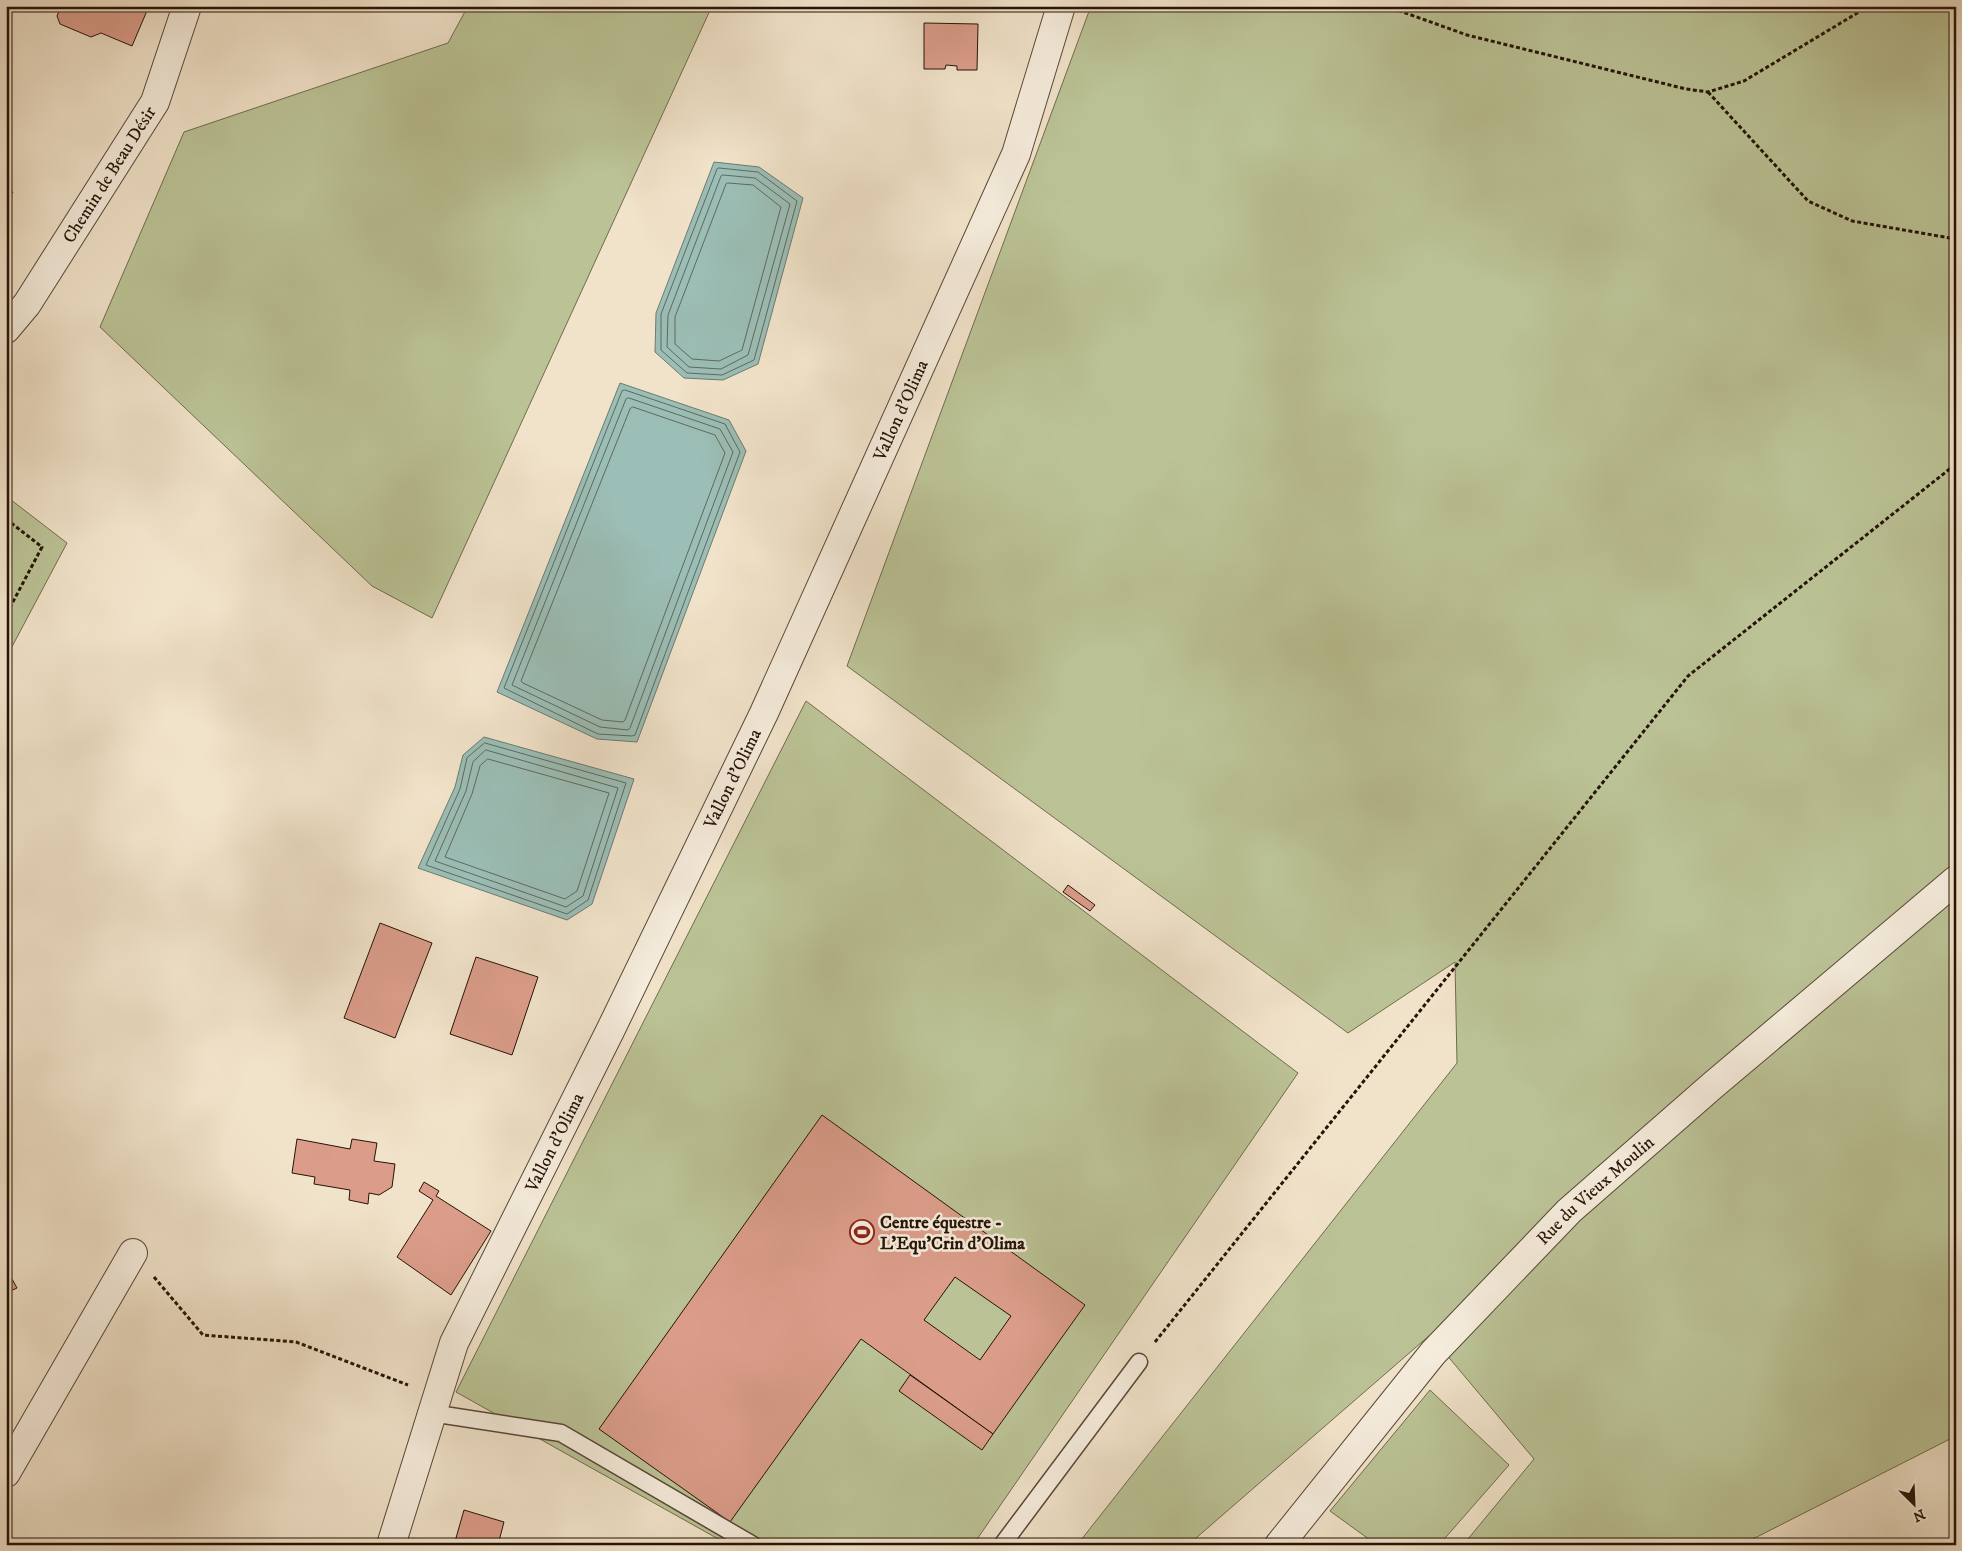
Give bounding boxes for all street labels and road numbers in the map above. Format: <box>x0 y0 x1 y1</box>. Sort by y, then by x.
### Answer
street label: Chemin de Beau Désir <box>58 102 162 248</box>
street label: Vallon d'Olima <box>869 356 934 465</box>
street label: Vallon d'Olima <box>699 725 767 833</box>
street label: Vallon d'Olima <box>521 1089 589 1197</box>
street label: Rue du Vieux Moulin <box>1532 1131 1659 1250</box>

